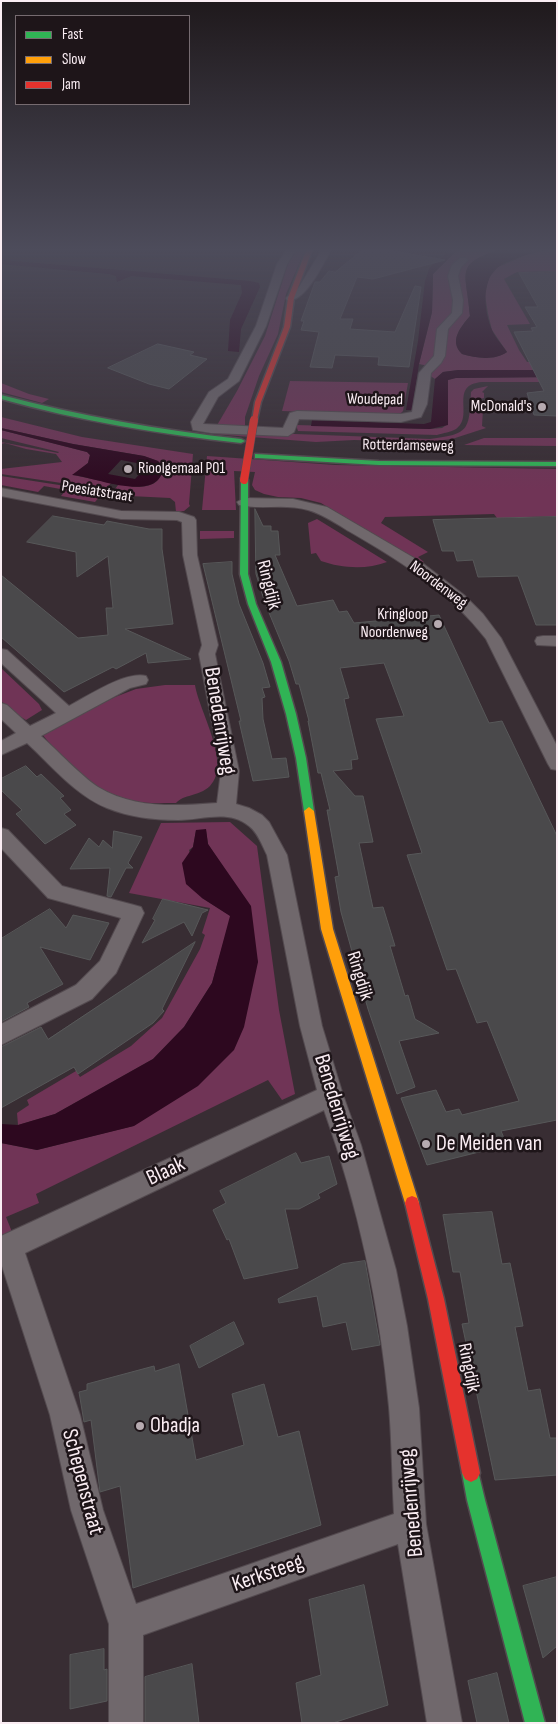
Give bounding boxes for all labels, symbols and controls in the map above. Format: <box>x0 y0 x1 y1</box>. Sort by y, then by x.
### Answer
legend <box>15 15 190 105</box>
text: Fast <box>62 25 83 44</box>
text: Slow <box>62 50 86 69</box>
text: Jam <box>62 75 80 94</box>
street label: Woudepad <box>347 390 403 410</box>
place label: McDonald's <box>471 397 532 417</box>
marker: McDonald's <box>536 401 548 413</box>
street label: Rotterdamseweg <box>362 436 454 456</box>
place label: Rioolgemaal P01 <box>138 459 225 479</box>
marker: Rioolgemaal P01 <box>122 463 134 475</box>
street label: Poesiatstraat <box>60 477 134 507</box>
street label: Noordenweg <box>405 557 471 613</box>
street label: Ringdijk <box>251 558 285 612</box>
place label: Kringloop Noordenweg <box>361 605 428 643</box>
marker: Kringloop Noordenweg <box>432 618 444 630</box>
street label: Benedenrijweg <box>197 665 241 777</box>
street label: Ringdijk <box>341 949 377 1003</box>
street label: Benedenrijweg <box>308 1051 364 1163</box>
place label: De Meiden van <box>436 1131 542 1157</box>
marker: De Meiden van <box>420 1138 432 1150</box>
street label: Blaak <box>143 1152 189 1192</box>
street label: Ringdijk <box>452 1341 484 1395</box>
place label: Obadja <box>150 1413 200 1439</box>
marker: Obadja <box>134 1420 146 1432</box>
street label: Schepenstraat <box>55 1426 109 1538</box>
street label: Benedenrijweg <box>394 1448 430 1558</box>
street label: Kerksteeg <box>229 1550 307 1598</box>

